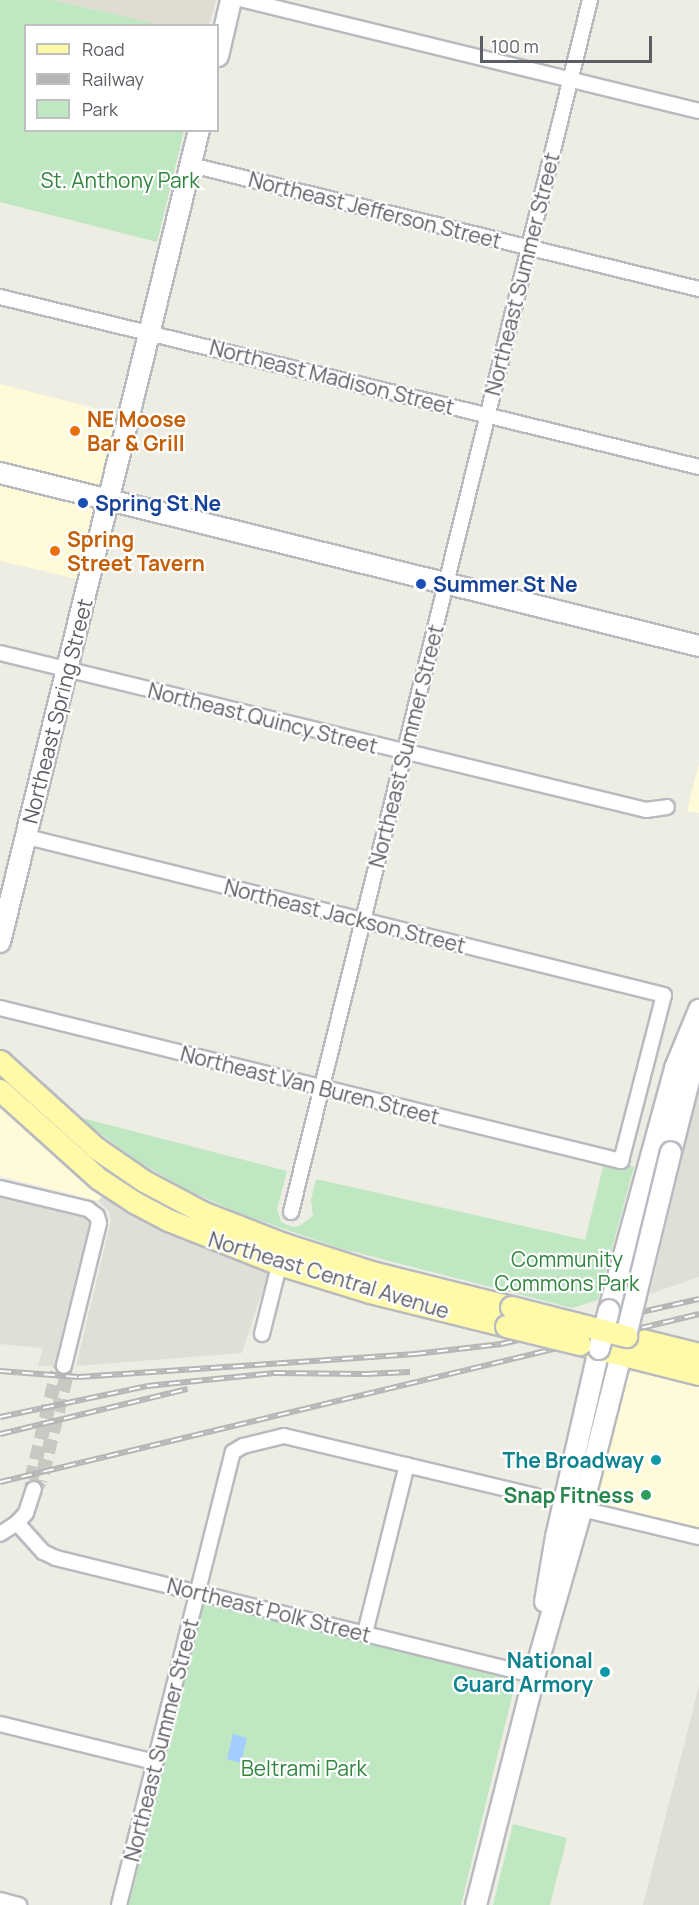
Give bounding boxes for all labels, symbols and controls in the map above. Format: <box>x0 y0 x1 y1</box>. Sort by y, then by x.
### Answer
legend <box>24 24 219 132</box>
scale bar <box>483 24 656 62</box>
text: 100 m <box>491 34 539 58</box>
text: Road <box>82 37 125 61</box>
text: Railway <box>82 67 144 91</box>
text: Park <box>82 97 118 121</box>
street label: Northeast Summer Street <box>480 150 564 398</box>
street label: Northeast Jefferson Street <box>246 166 504 254</box>
park label: St. Anthony Park <box>40 167 200 193</box>
street label: Northeast Madison Street <box>207 334 457 420</box>
place label: NE Moose Bar & Grill <box>87 406 186 456</box>
marker: NE Moose Bar & Grill <box>68 424 82 438</box>
place label: Spring St Ne <box>95 490 221 516</box>
marker: Spring St Ne <box>76 496 90 510</box>
place label: Spring Street Tavern <box>67 526 205 576</box>
marker: Spring Street Tavern <box>48 544 62 558</box>
place label: Summer St Ne <box>433 571 578 597</box>
marker: Summer St Ne <box>414 577 428 591</box>
street label: Northeast Spring Street <box>17 596 97 826</box>
street label: Northeast Summer Street <box>364 622 448 870</box>
street label: Northeast Quincy Street <box>146 677 380 759</box>
street label: Northeast Jackson Street <box>222 874 468 958</box>
street label: Northeast Van Buren Street <box>178 1041 442 1129</box>
street label: Northeast Central Avenue <box>206 1226 452 1324</box>
park label: Community Commons Park <box>495 1246 639 1296</box>
place label: The Broadway <box>502 1447 644 1473</box>
marker: The Broadway <box>649 1453 663 1467</box>
place label: Snap Fitness <box>504 1482 634 1508</box>
marker: Snap Fitness <box>639 1488 653 1502</box>
street label: Northeast Polk Street <box>165 1573 373 1647</box>
street label: Northeast Summer Street <box>119 1616 203 1864</box>
place label: National Guard Armory <box>453 1647 593 1697</box>
marker: National Guard Armory <box>598 1665 612 1679</box>
park label: Beltrami Park <box>241 1755 367 1781</box>

